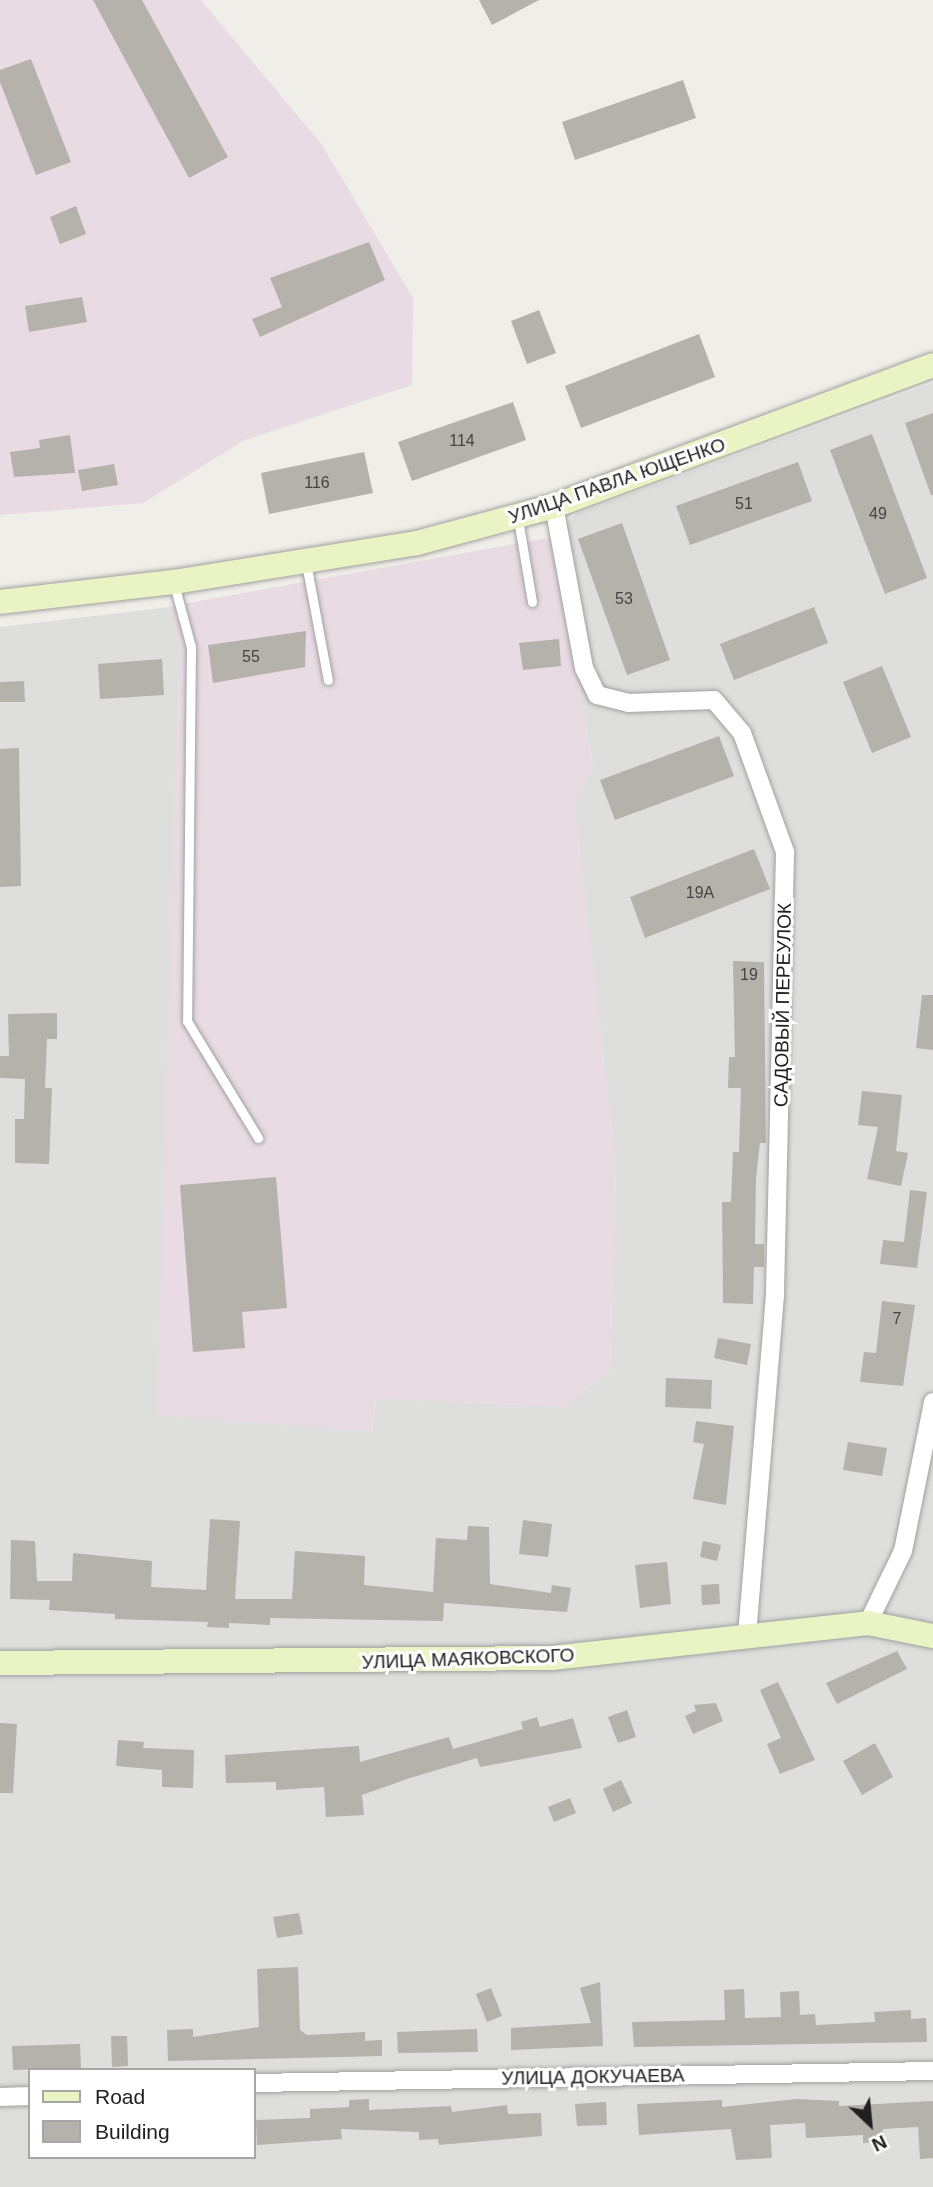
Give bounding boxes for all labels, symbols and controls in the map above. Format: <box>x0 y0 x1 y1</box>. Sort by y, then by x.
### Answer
house number: 114 <box>449 431 475 451</box>
street label: УЛИЦА ПАВЛА ЮЩЕНКО <box>506 433 728 529</box>
house number: 116 <box>304 473 330 493</box>
house number: 51 <box>735 494 753 514</box>
house number: 49 <box>869 504 887 524</box>
house number: 53 <box>615 589 633 609</box>
house number: 55 <box>242 647 260 667</box>
house number: 19А <box>686 883 714 903</box>
street label: САДОВЫЙ ПЕРЕУЛОК <box>770 903 796 1107</box>
house number: 19 <box>740 965 758 985</box>
house number: 7 <box>893 1309 901 1329</box>
street label: УЛИЦА МАЯКОВСКОГО <box>361 1644 575 1674</box>
street label: УЛИЦА ДОКУЧАЕВА <box>501 2064 685 2090</box>
legend <box>28 2068 256 2159</box>
text: Road <box>95 2085 145 2108</box>
north arrow <box>835 2089 905 2159</box>
text: Building <box>95 2120 170 2143</box>
text: N <box>869 2131 890 2156</box>

